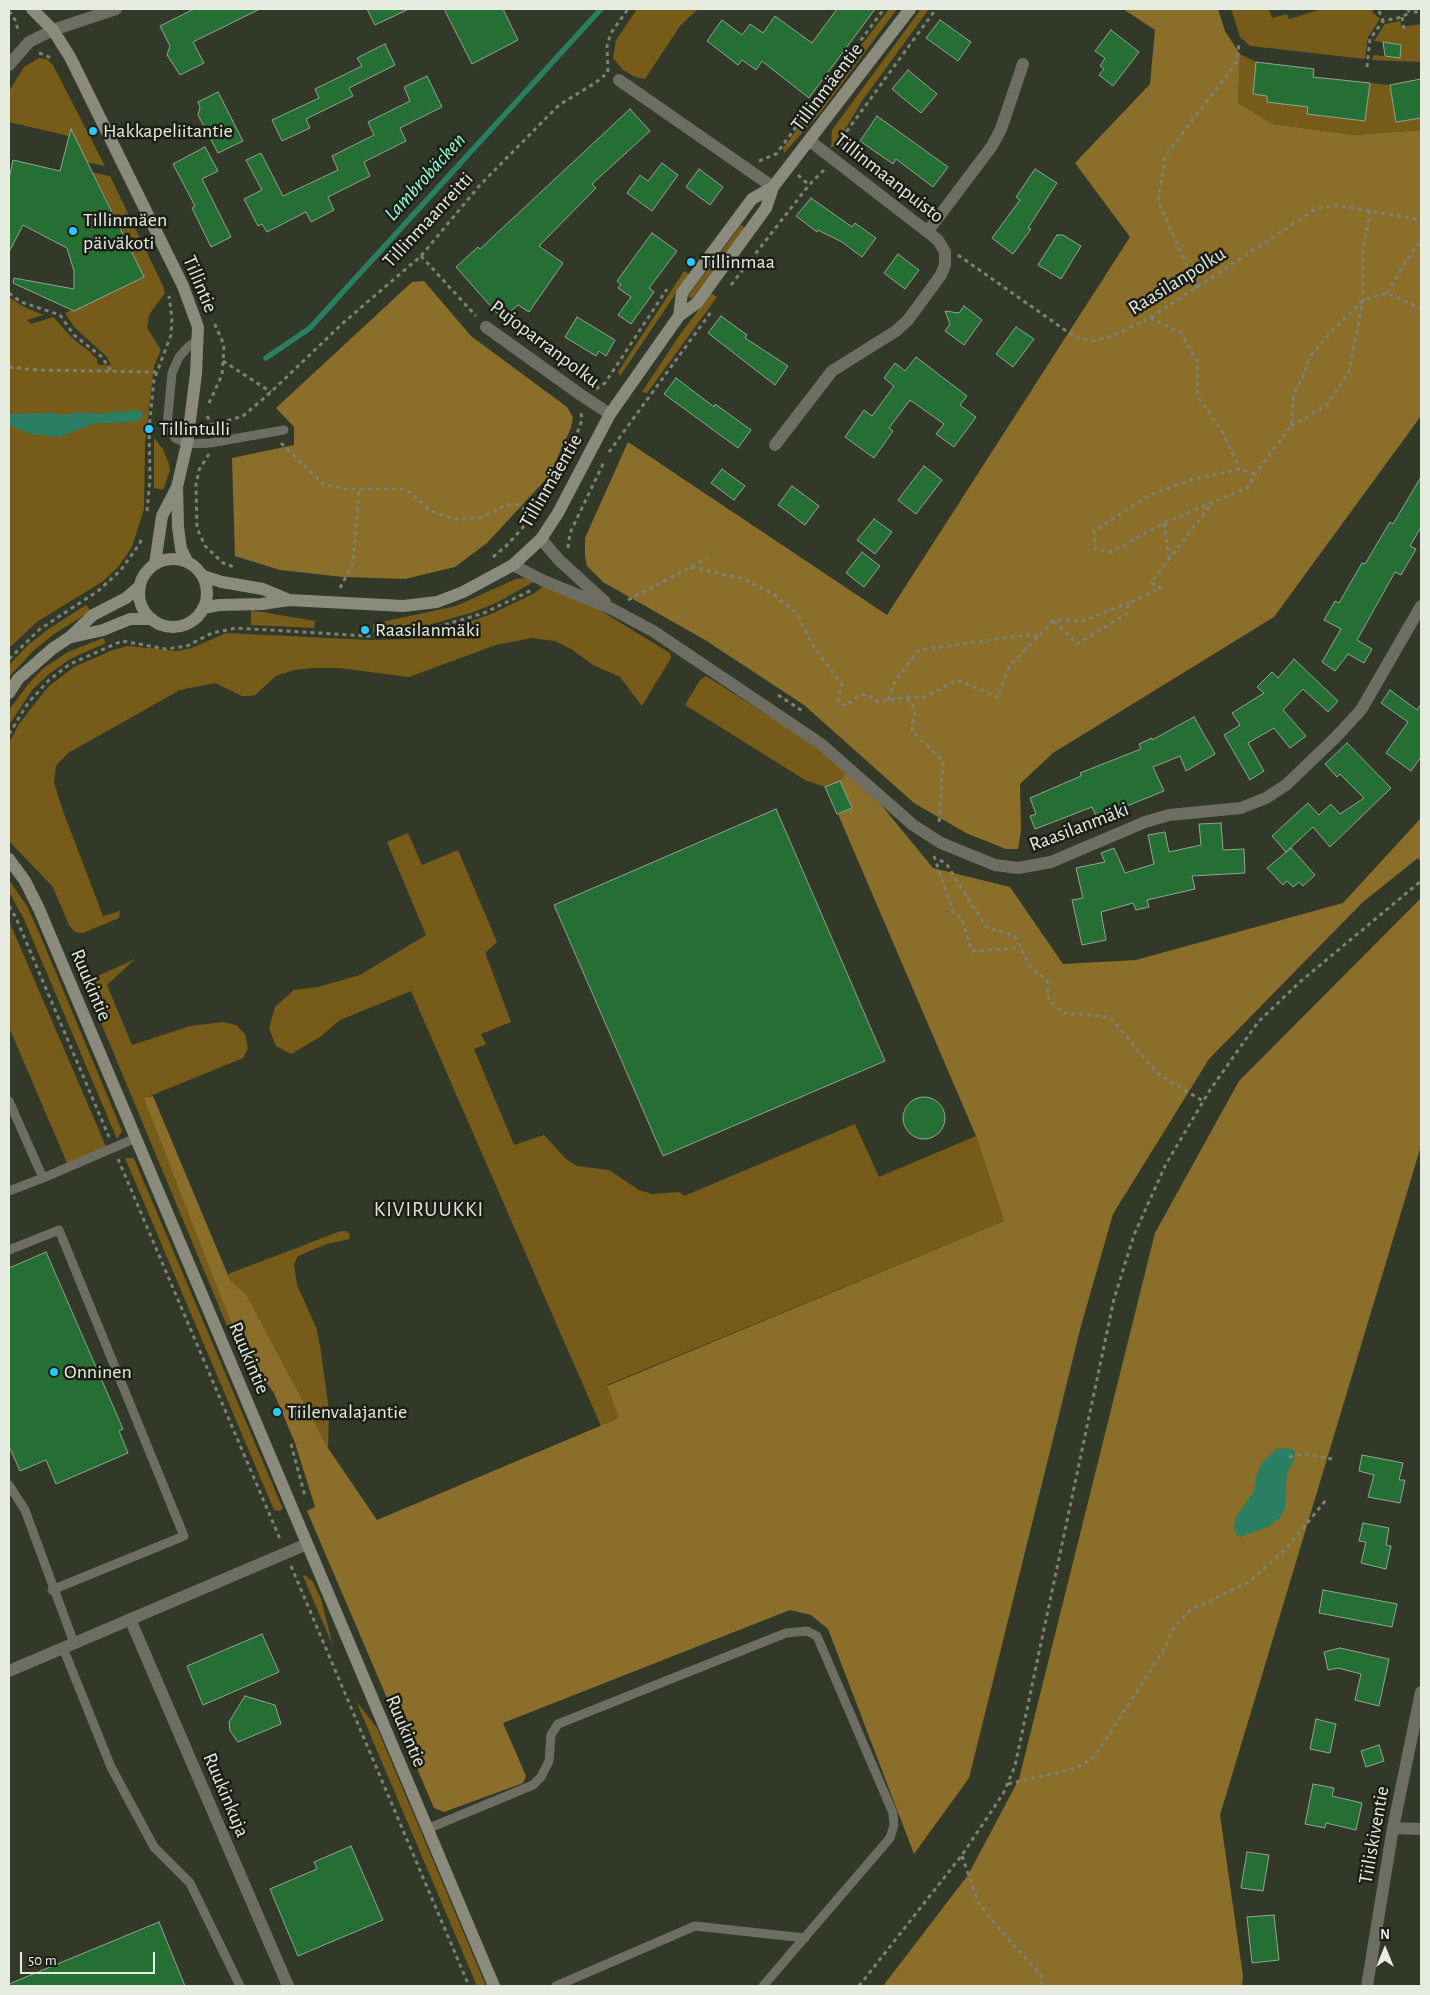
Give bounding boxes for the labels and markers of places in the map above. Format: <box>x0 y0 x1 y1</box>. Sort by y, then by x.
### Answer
place label: Hakkapeliitantie <box>103 119 233 143</box>
marker: Hakkapeliitantie <box>87 125 99 137</box>
place label: Tillinmäen päiväkoti <box>83 208 167 255</box>
marker: Tillinmäen päiväkoti <box>67 225 79 237</box>
place label: Tillinmaa <box>701 250 775 274</box>
marker: Tillinmaa <box>685 256 697 268</box>
place label: Tillintulli <box>159 417 230 441</box>
marker: Tillintulli <box>143 423 155 435</box>
place label: Raasilanmäki <box>375 618 480 642</box>
marker: Raasilanmäki <box>359 624 371 636</box>
place label: Onninen <box>64 1360 132 1384</box>
marker: Onninen <box>48 1366 60 1378</box>
place label: Tiilenvalajantie <box>287 1400 407 1424</box>
marker: Tiilenvalajantie <box>271 1406 283 1418</box>

